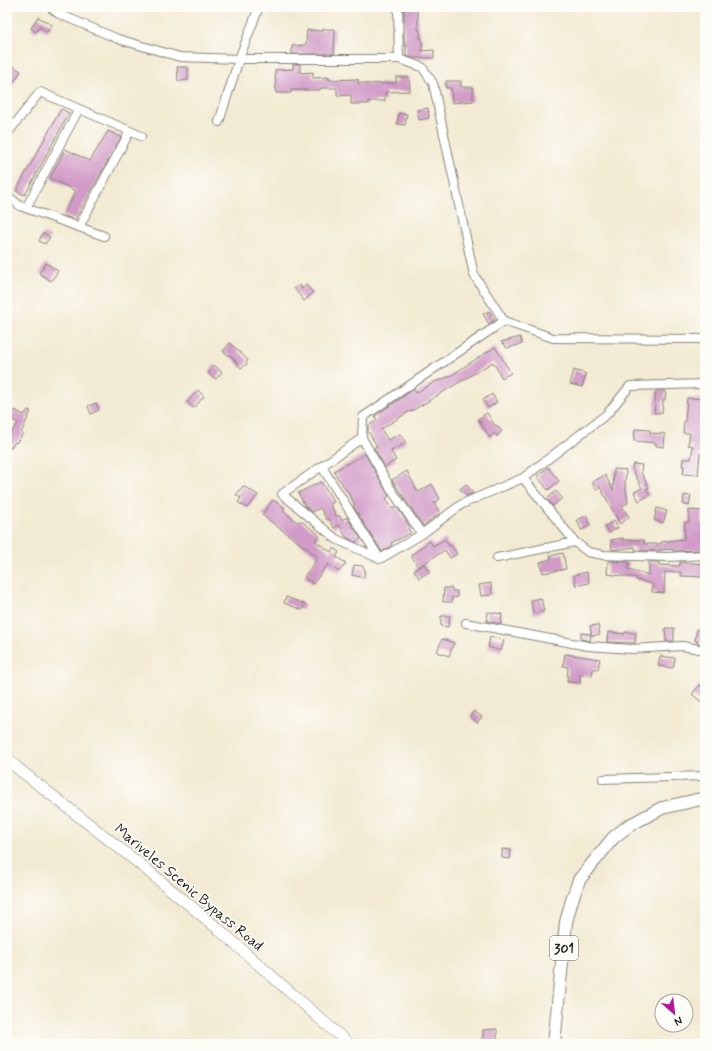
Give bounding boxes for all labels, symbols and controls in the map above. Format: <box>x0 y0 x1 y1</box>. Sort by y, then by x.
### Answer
street label: Mariveles Scenic Bypass Road <box>110 819 267 956</box>
road number: 301 <box>550 936 578 960</box>
north arrow <box>654 993 694 1033</box>
text: N <box>672 1013 685 1029</box>

